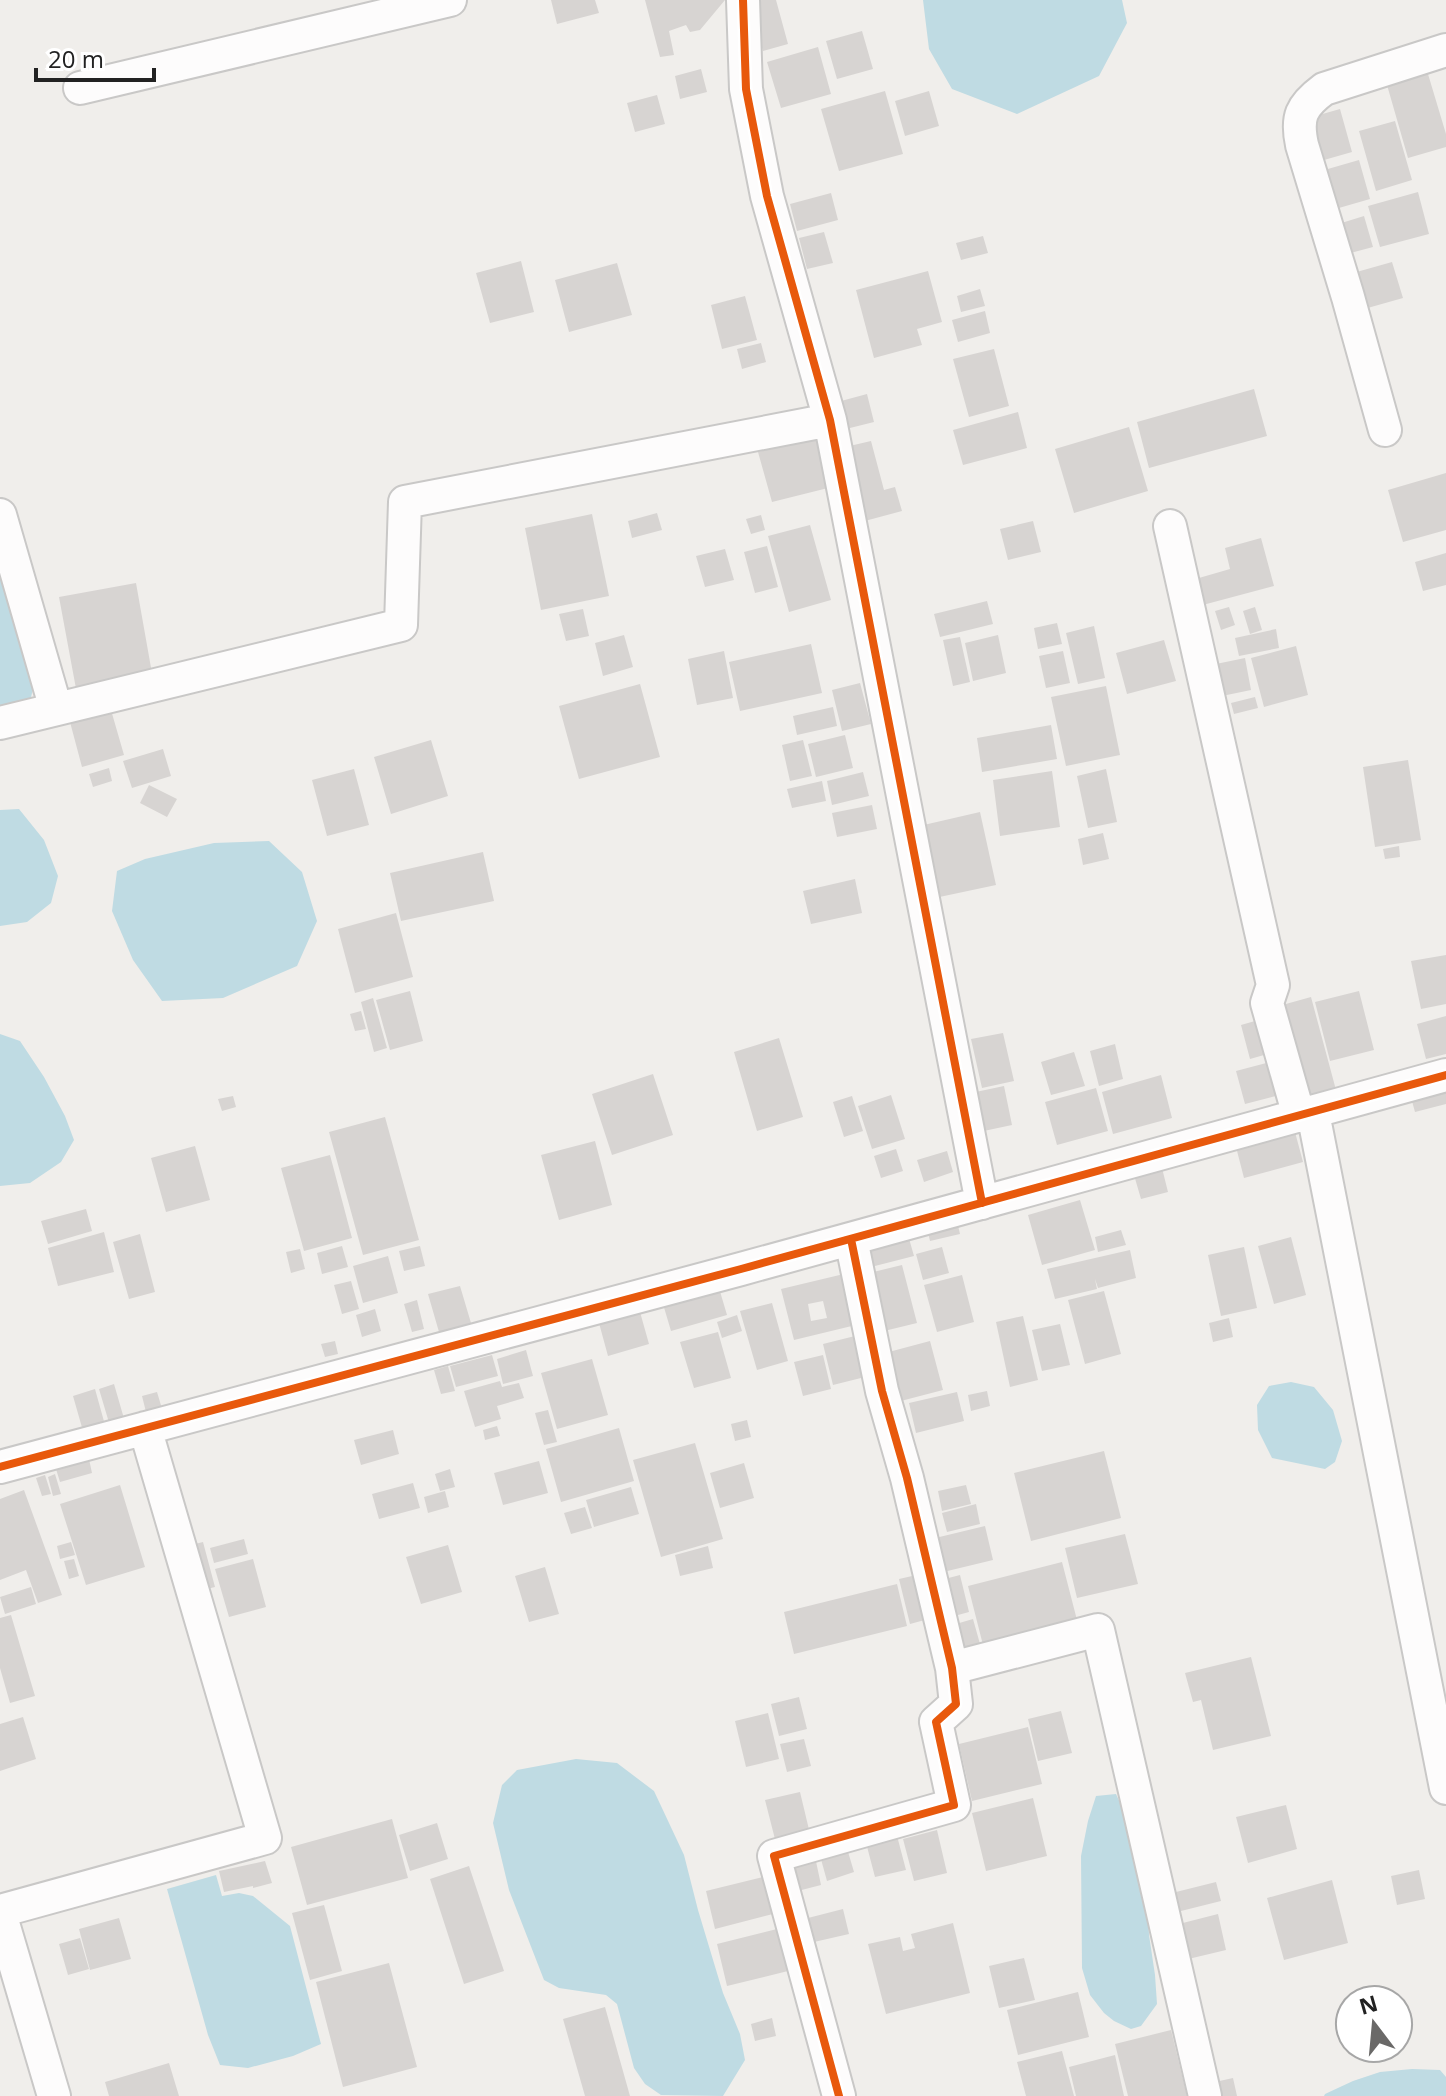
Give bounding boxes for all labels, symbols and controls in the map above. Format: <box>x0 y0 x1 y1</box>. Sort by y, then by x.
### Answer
scale bar <box>36 32 154 82</box>
text: 20 m <box>48 42 104 75</box>
north arrow <box>1334 1984 1414 2064</box>
text: N <box>1355 1987 1381 2021</box>

